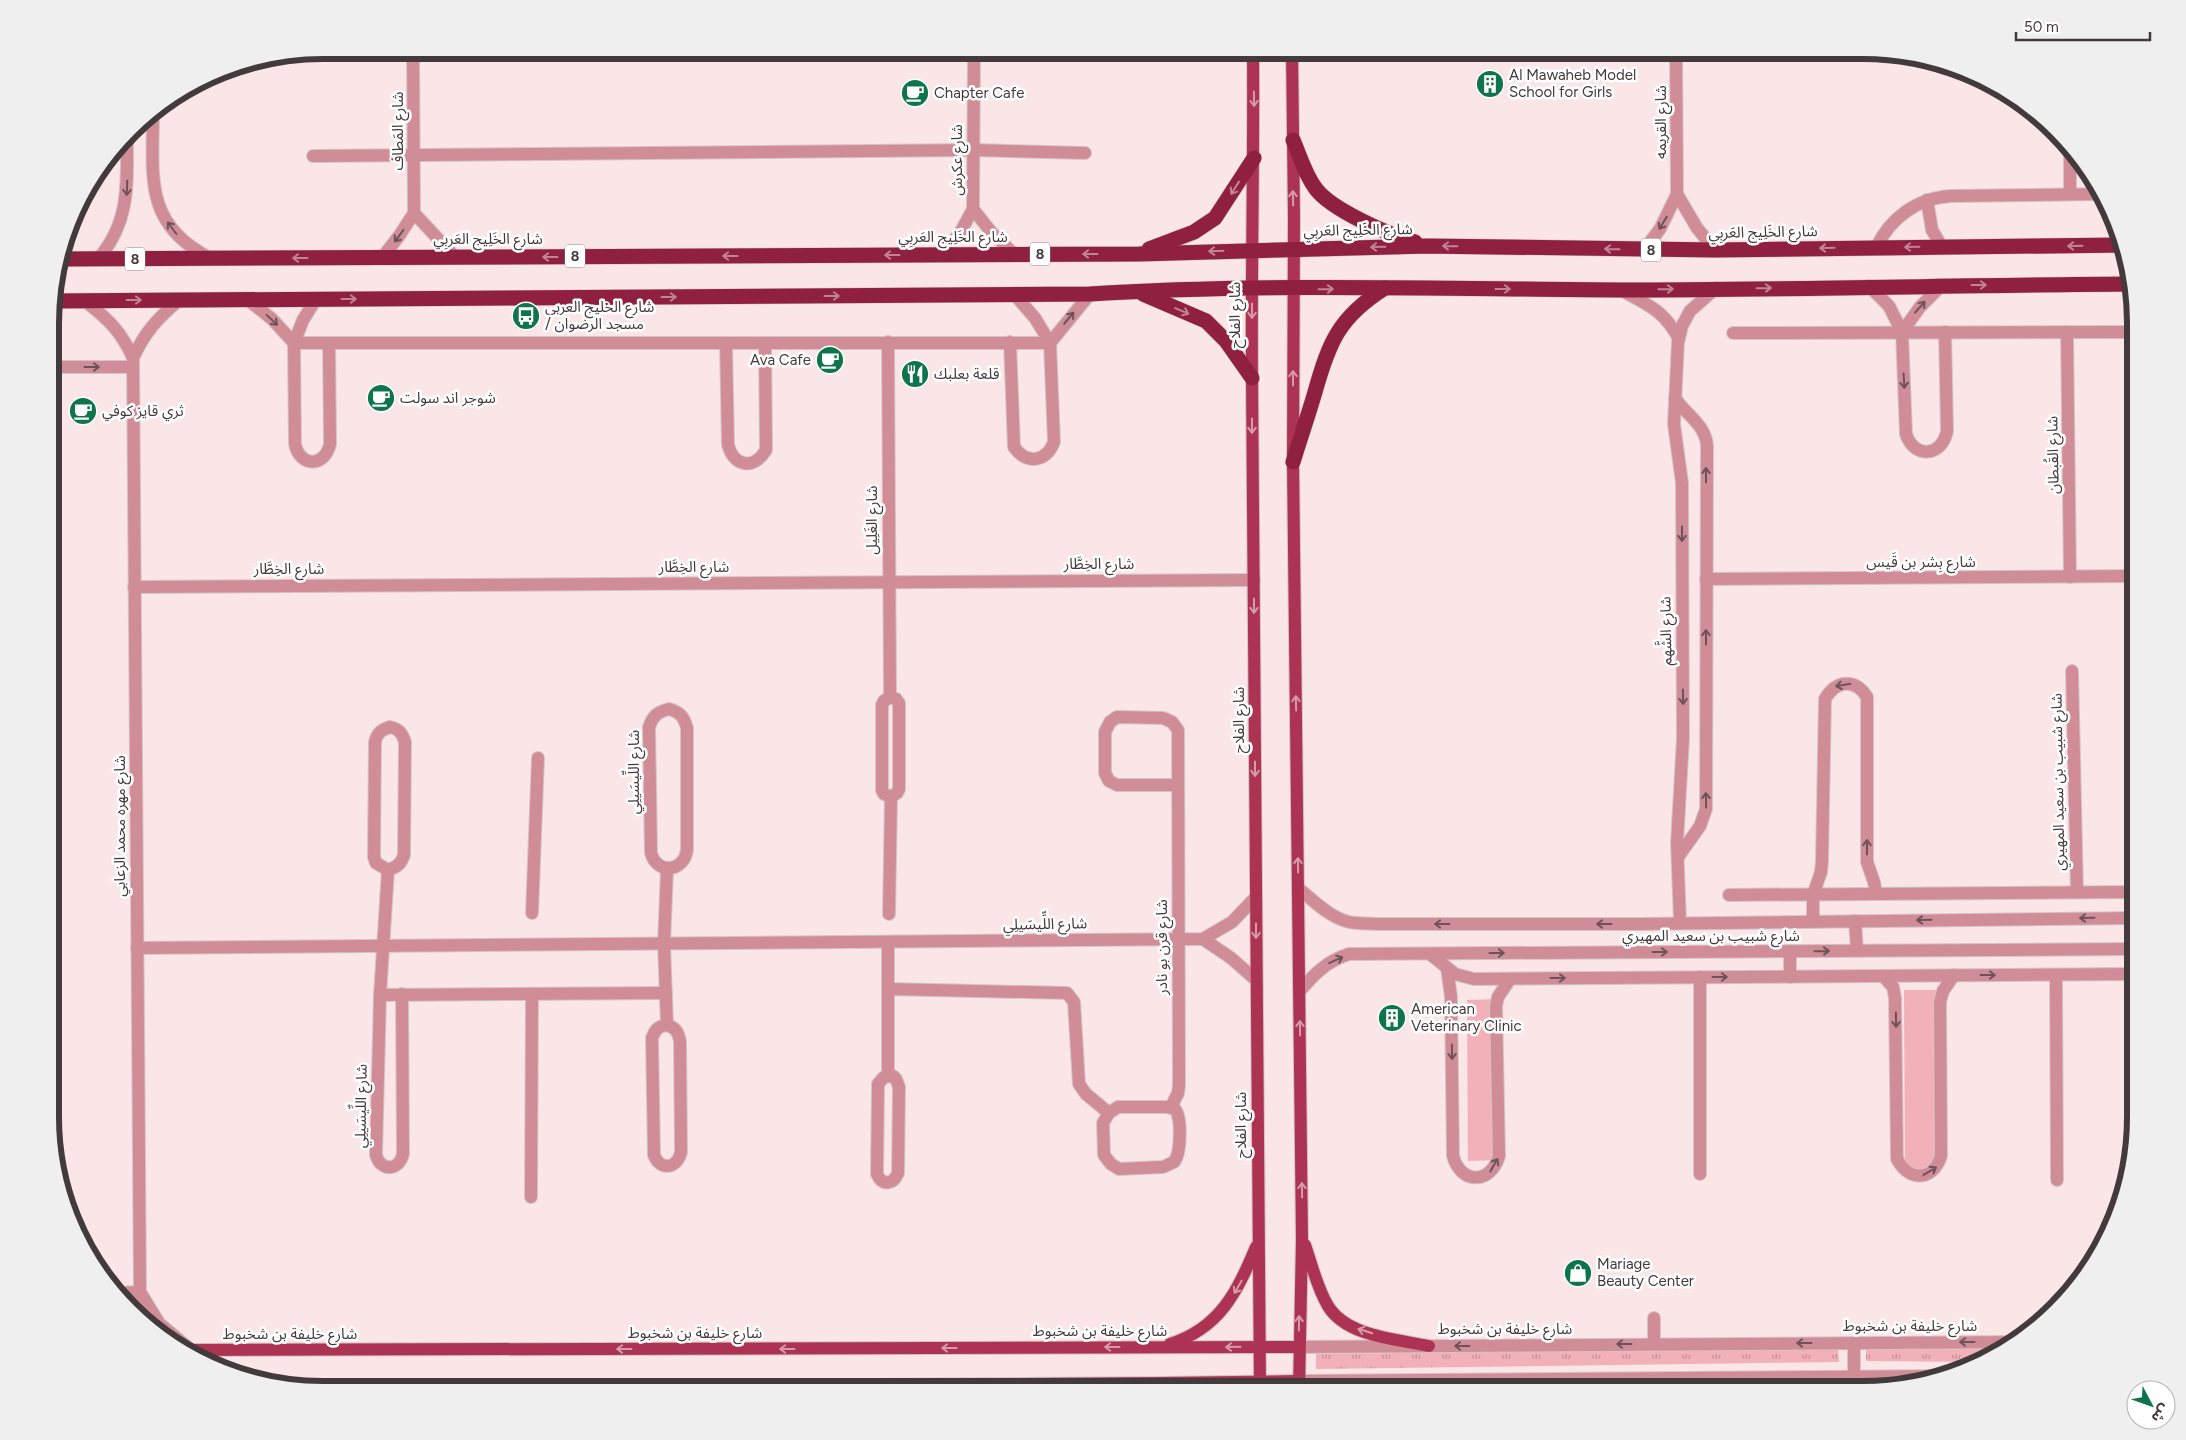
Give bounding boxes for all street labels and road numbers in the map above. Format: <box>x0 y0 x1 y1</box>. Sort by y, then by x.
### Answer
street label: شارع القريمه <box>1652 85 1673 159</box>
street label: شارع المَطاف <box>389 91 410 170</box>
street label: شارع عكرش <box>948 124 969 196</box>
street label: شارع الخَلِيج العَربِي <box>1303 220 1413 243</box>
street label: شارع الخَلِيج العَربِي <box>1708 222 1818 245</box>
street label: شارع الخَلِيج العَربِي <box>898 228 1008 249</box>
street label: شارع الخَلِيج العَربِي <box>433 230 543 251</box>
road number: 8 <box>1641 238 1661 262</box>
road number: 8 <box>1030 242 1050 266</box>
road number: 8 <box>565 245 585 268</box>
road number: 8 <box>125 248 145 270</box>
street label: شارع الفلاح <box>1226 282 1247 348</box>
street label: شارع القُبطان <box>2042 415 2066 494</box>
street label: شارع الغَلِيل <box>863 485 884 555</box>
street label: شارع بِشر بن قَيس <box>1866 552 1976 574</box>
street label: شارع الخِطَّار <box>1063 555 1134 576</box>
street label: شارع الخِطَّار <box>658 558 729 579</box>
street label: شارع الخِطَّار <box>253 560 324 581</box>
street label: شارع الشَّهم <box>1654 596 1679 666</box>
street label: شارع الفلاح <box>1230 687 1251 753</box>
street label: شارع شبيب بن سعيد المهيري <box>2047 693 2072 871</box>
street label: شارع اللِّيسَيلِي <box>621 730 646 814</box>
street label: شارع مهره محمد الزعابي <box>111 755 132 897</box>
street label: شارع قرن بو نادر <box>1153 899 1174 996</box>
street label: شارع اللِّيسَيلِي <box>1003 910 1088 937</box>
street label: شارع شبيب بن سعيد المهيري <box>1622 927 1800 948</box>
street label: شارع اللِّيسَيلِي <box>347 1063 374 1148</box>
street label: شارع الفلاح <box>1232 1092 1253 1158</box>
street label: شارع خليفة بن شخبوط <box>1843 1317 1977 1338</box>
street label: شارع خليفة بن شخبوط <box>1438 1320 1572 1341</box>
street label: شارع خليفة بن شخبوط <box>1033 1322 1167 1343</box>
street label: شارع خليفة بن شخبوط <box>628 1324 762 1345</box>
street label: شارع خليفة بن شخبوط <box>223 1325 357 1346</box>

